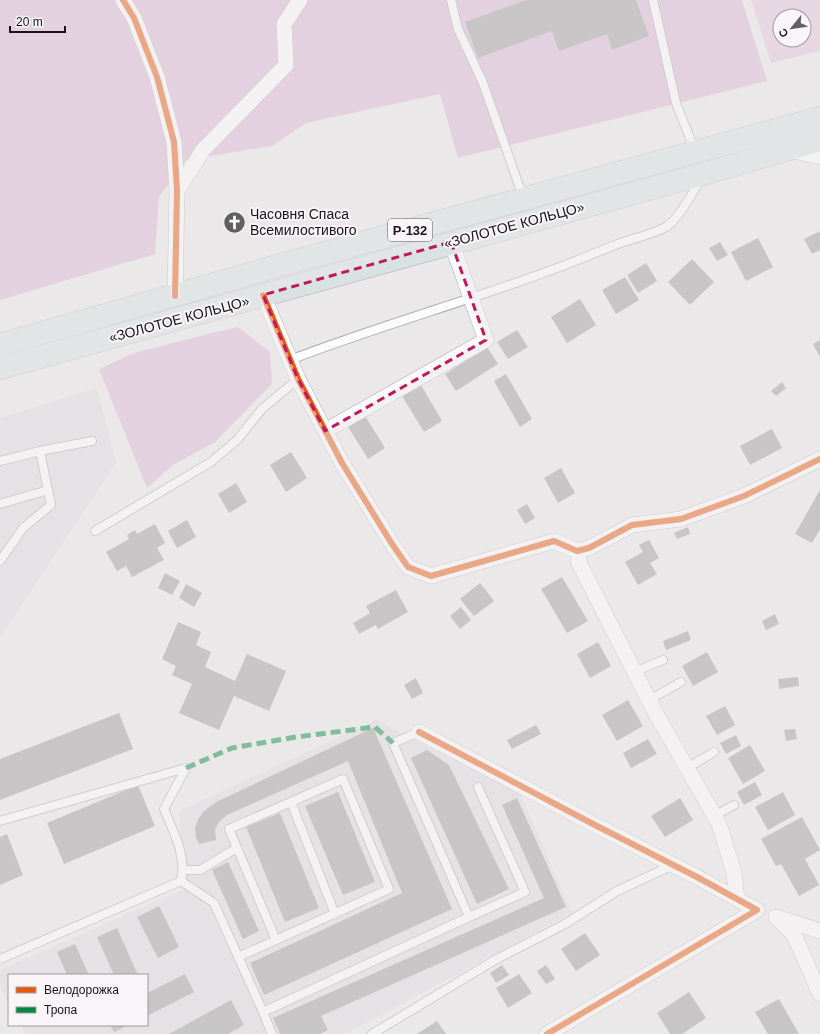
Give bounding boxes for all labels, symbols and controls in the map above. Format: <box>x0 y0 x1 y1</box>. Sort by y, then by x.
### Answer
scale bar <box>10 8 65 34</box>
north arrow <box>772 8 812 48</box>
text: 20 m <box>16 15 43 29</box>
text: С <box>776 27 791 39</box>
street label: «ЗОЛОТОЕ КОЛЬЦО» <box>442 198 586 251</box>
place label: Часовня Спаса Всемилостивого <box>250 206 357 238</box>
church icon: Часовня Спаса Всемилостивого <box>221 209 247 235</box>
road number: Р-132 <box>388 219 432 241</box>
street label: «ЗОЛОТОЕ КОЛЬЦО» <box>107 292 251 345</box>
legend <box>8 974 148 1026</box>
text: Велодорожка <box>44 983 119 997</box>
text: Тропа <box>44 1003 78 1017</box>

